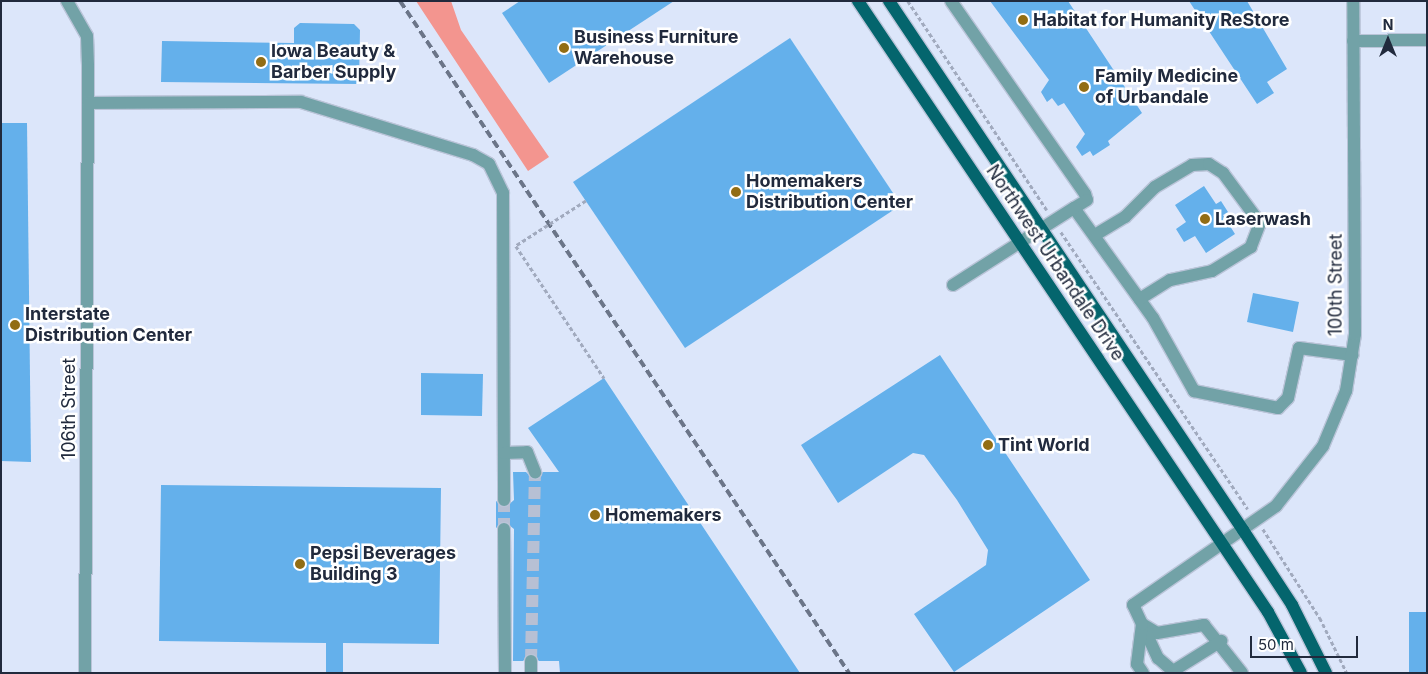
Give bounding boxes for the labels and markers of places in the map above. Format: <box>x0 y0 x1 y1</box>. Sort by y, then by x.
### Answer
place label: Habitat for Humanity ReStore <box>1033 9 1289 31</box>
marker: Habitat for Humanity ReStore <box>1017 14 1029 26</box>
place label: Business Furniture Warehouse <box>574 27 739 70</box>
place label: Iowa Beauty & Barber Supply <box>271 41 396 84</box>
marker: Business Furniture Warehouse <box>558 42 570 54</box>
marker: Iowa Beauty & Barber Supply <box>255 56 267 68</box>
place label: Family Medicine of Urbandale <box>1095 66 1238 108</box>
marker: Family Medicine of Urbandale <box>1077 80 1091 94</box>
place label: Homemakers Distribution Center <box>746 171 913 213</box>
marker: Homemakers Distribution Center <box>730 186 742 198</box>
place label: Laserwash <box>1215 208 1311 230</box>
marker: Laserwash <box>1199 213 1211 225</box>
place label: Interstate Distribution Center <box>25 304 192 346</box>
marker: Interstate Distribution Center <box>9 319 21 331</box>
place label: Tint World <box>998 434 1090 456</box>
marker: Tint World <box>982 439 994 451</box>
place label: Homemakers <box>605 504 722 526</box>
marker: Homemakers <box>589 509 601 521</box>
place label: Pepsi Beverages Building 3 <box>310 543 456 586</box>
marker: Pepsi Beverages Building 3 <box>294 558 306 570</box>

